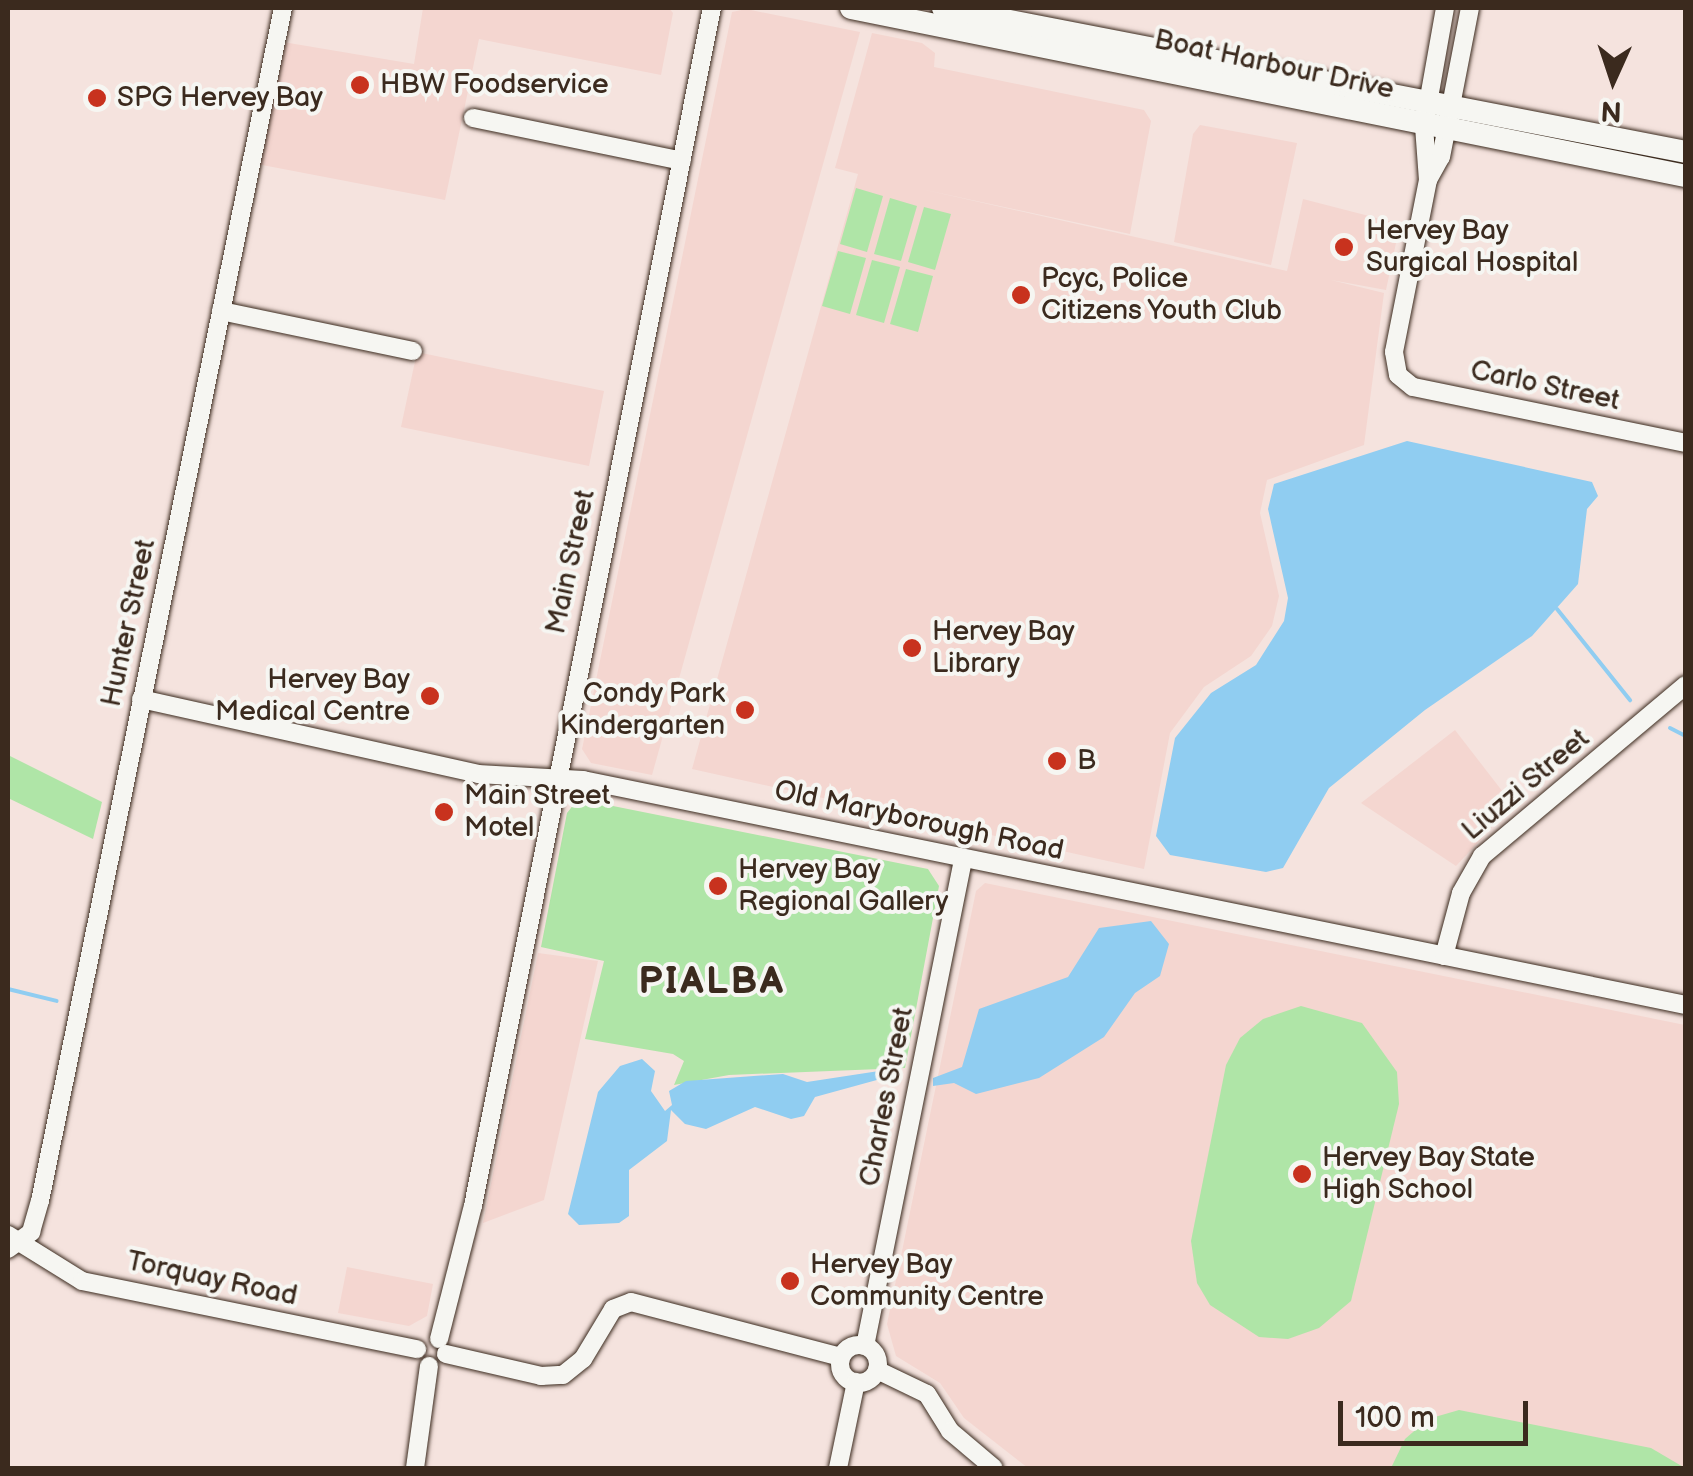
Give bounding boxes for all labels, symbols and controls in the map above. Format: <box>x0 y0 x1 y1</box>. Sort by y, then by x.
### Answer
street label: Boat Harbour Drive <box>1151 23 1397 107</box>
north arrow <box>1563 30 1663 130</box>
place label: HBW Foodservice <box>380 68 608 102</box>
marker: HBW Foodservice <box>349 74 371 96</box>
place label: SPG Hervey Bay <box>117 81 325 115</box>
marker: SPG Hervey Bay <box>86 87 108 109</box>
text: N <box>1600 93 1623 127</box>
place label: Hervey Bay Surgical Hospital <box>1366 214 1578 280</box>
marker: Hervey Bay Surgical Hospital <box>1331 234 1357 260</box>
place label: Pcyc, Police Citizens Youth Club <box>1041 262 1284 328</box>
marker: Pcyc, Police Citizens Youth Club <box>1010 284 1032 306</box>
street label: Carlo Street <box>1467 354 1623 418</box>
street label: Main Street <box>539 487 603 637</box>
street label: Hunter Street <box>95 536 163 710</box>
place label: Hervey Bay Library <box>932 615 1077 681</box>
marker: Hervey Bay Library <box>901 637 923 659</box>
place label: Hervey Bay Medical Centre <box>215 663 410 729</box>
place label: Condy Park Kindergarten <box>560 677 725 743</box>
marker: Hervey Bay Medical Centre <box>419 685 441 707</box>
marker: Condy Park Kindergarten <box>734 699 756 721</box>
street label: Liuzzi Street <box>1455 722 1597 848</box>
place label: B <box>1077 744 1096 778</box>
marker: B <box>1046 750 1068 772</box>
street label: Old Maryborough Road <box>771 774 1067 868</box>
place label: Main Street Motel <box>464 779 611 845</box>
marker: Main Street Motel <box>433 801 455 823</box>
place label: Hervey Bay Regional Gallery <box>738 853 948 919</box>
marker: Hervey Bay Regional Gallery <box>707 875 729 897</box>
district label: PIALBA <box>639 959 785 1005</box>
street label: Charles Street <box>853 1004 921 1190</box>
place label: Hervey Bay State High School <box>1322 1141 1539 1207</box>
marker: Hervey Bay State High School <box>1291 1163 1313 1185</box>
street label: Torquay Road <box>123 1244 301 1314</box>
place label: Hervey Bay Community Centre <box>810 1248 1046 1314</box>
marker: Hervey Bay Community Centre <box>779 1270 801 1292</box>
scale bar <box>1343 1381 1533 1443</box>
text: 100 m <box>1355 1400 1435 1436</box>

